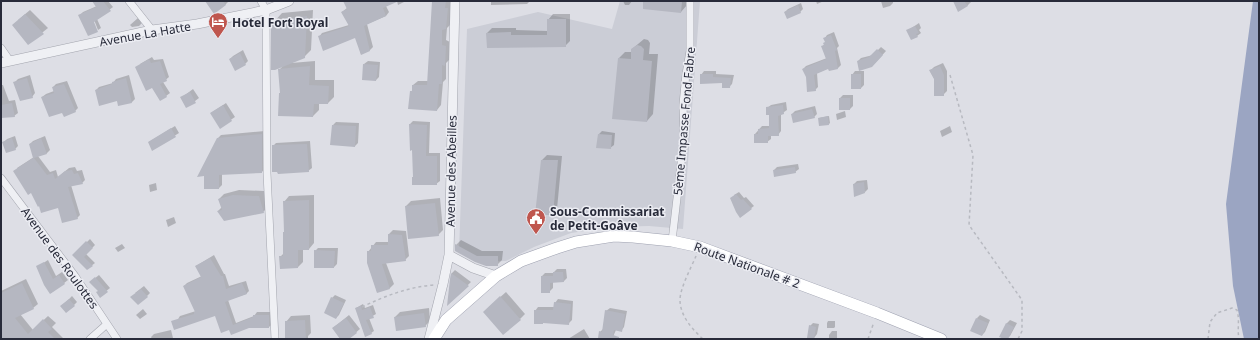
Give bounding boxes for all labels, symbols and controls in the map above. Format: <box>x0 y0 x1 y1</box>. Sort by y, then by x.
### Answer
hotel icon: Hotel Fort Royal <box>207 11 229 39</box>
place label: Hotel Fort Royal <box>232 14 328 31</box>
street label: Avenue La Hatte <box>98 18 192 50</box>
street label: 5ème Impasse Fond Fabre <box>669 46 699 196</box>
street label: Avenue des Abeilles <box>442 115 460 227</box>
place label: Sous-Commissariat de Petit-Goâve <box>550 203 665 234</box>
street label: Avenue des Roulottes <box>17 204 103 313</box>
public building icon: Sous-Commissariat de Petit-Goâve <box>525 207 547 235</box>
street label: Route Nationale # 2 <box>692 238 803 292</box>

